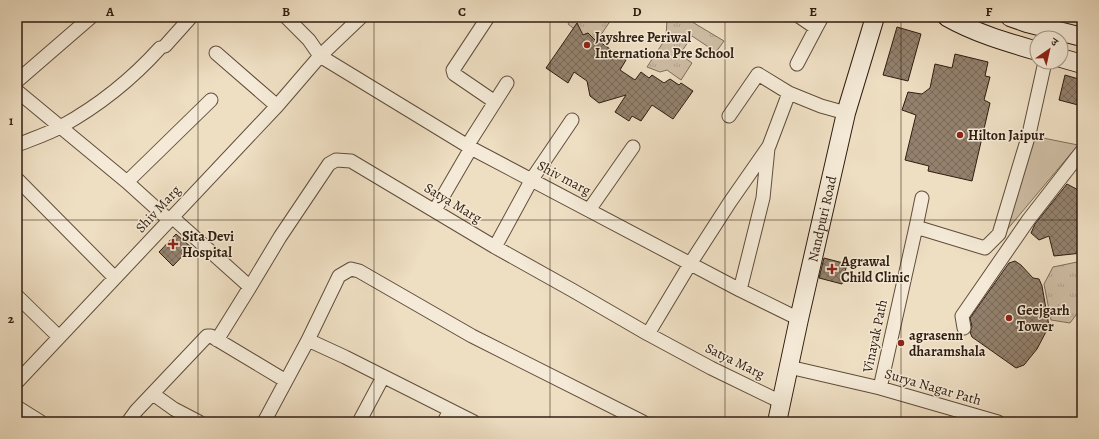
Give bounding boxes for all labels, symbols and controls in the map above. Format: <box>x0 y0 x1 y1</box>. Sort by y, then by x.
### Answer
text: A <box>105 3 115 20</box>
text: B <box>282 3 290 20</box>
text: C <box>458 3 466 20</box>
text: D <box>632 3 642 20</box>
text: E <box>809 3 817 20</box>
text: F <box>986 3 993 20</box>
place label: Jayshree Periwal Internationa Pre School <box>595 28 734 63</box>
north arrow <box>1029 30 1069 70</box>
text: उ <box>1047 34 1062 51</box>
marker: Jayshree Periwal Internationa Pre School <box>582 40 592 50</box>
text: 1 <box>9 112 14 129</box>
place label: Hilton Jaipur <box>968 126 1045 145</box>
marker: Hilton Jaipur <box>955 130 965 140</box>
street label: Shiv marg <box>534 156 594 200</box>
street label: Nandpuri Road <box>803 174 841 264</box>
street label: Satya Marg <box>421 178 485 228</box>
street label: Shiv Marg <box>131 181 185 237</box>
place label: Sita Devi Hospital <box>182 227 234 262</box>
marker: Sita Devi Hospital <box>167 238 179 250</box>
place label: Agrawal Child Clinic <box>840 252 909 287</box>
marker: Agrawal Child Clinic <box>826 263 838 275</box>
street label: Vinayak Path <box>858 297 892 375</box>
place label: Geejgarh Tower <box>1017 301 1070 336</box>
text: 2 <box>8 310 15 327</box>
marker: Geejgarh Tower <box>1004 313 1014 323</box>
place label: agrasenn dharamshala <box>909 326 986 361</box>
street label: Satya Marg <box>702 338 768 384</box>
marker: agrasenn dharamshala <box>896 338 906 348</box>
street label: Surya Nagar Path <box>882 364 984 410</box>

